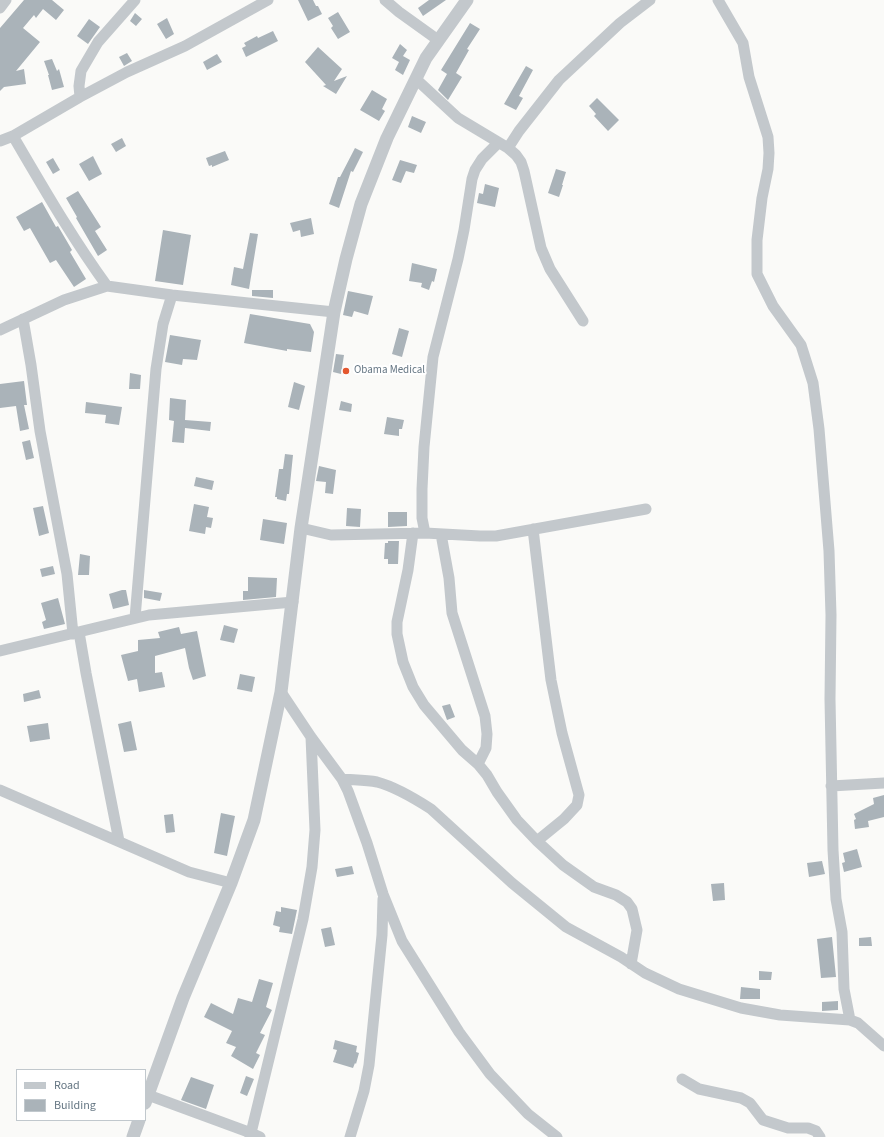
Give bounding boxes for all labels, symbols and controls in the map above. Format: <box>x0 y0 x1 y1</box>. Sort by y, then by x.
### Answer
place label: Obama Medical <box>354 364 425 378</box>
marker: Obama Medical <box>341 366 351 376</box>
legend <box>16 1069 146 1121</box>
text: Road <box>54 1077 80 1094</box>
text: Building <box>54 1097 96 1114</box>

